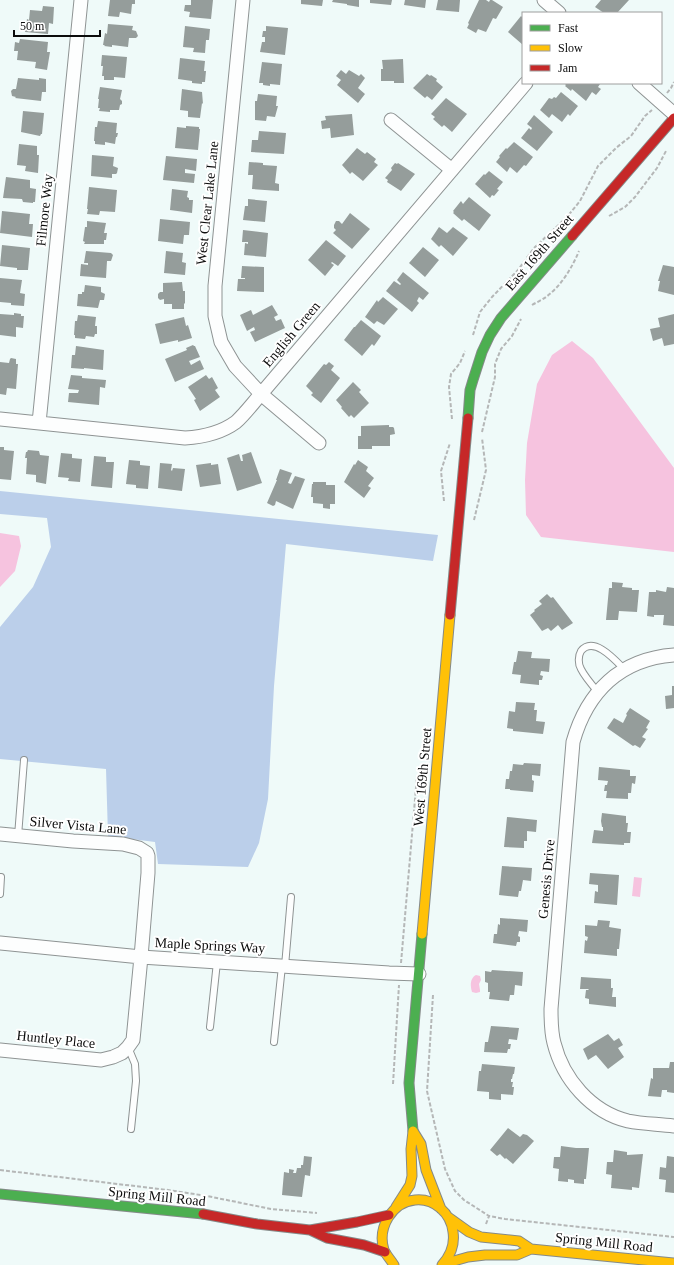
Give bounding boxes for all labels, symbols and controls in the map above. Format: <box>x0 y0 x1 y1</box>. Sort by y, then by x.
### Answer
scale bar <box>14 12 100 38</box>
legend <box>522 12 662 84</box>
text: 50 m <box>20 19 45 33</box>
text: Fast <box>558 21 579 35</box>
text: Slow <box>558 41 583 55</box>
text: Jam <box>558 61 578 75</box>
street label: West Clear Lake Lane <box>194 140 221 266</box>
street label: Filmore Way <box>33 173 56 247</box>
street label: East 169th Street <box>502 211 576 293</box>
street label: English Green <box>260 299 323 370</box>
street label: West 169th Street <box>411 727 434 827</box>
street label: Silver Vista Lane <box>29 814 127 837</box>
street label: Genesis Drive <box>536 839 557 919</box>
street label: Maple Springs Way <box>154 935 266 956</box>
street label: Huntley Place <box>16 1028 96 1051</box>
street label: Spring Mill Road <box>107 1184 206 1209</box>
street label: Spring Mill Road <box>554 1230 653 1255</box>

